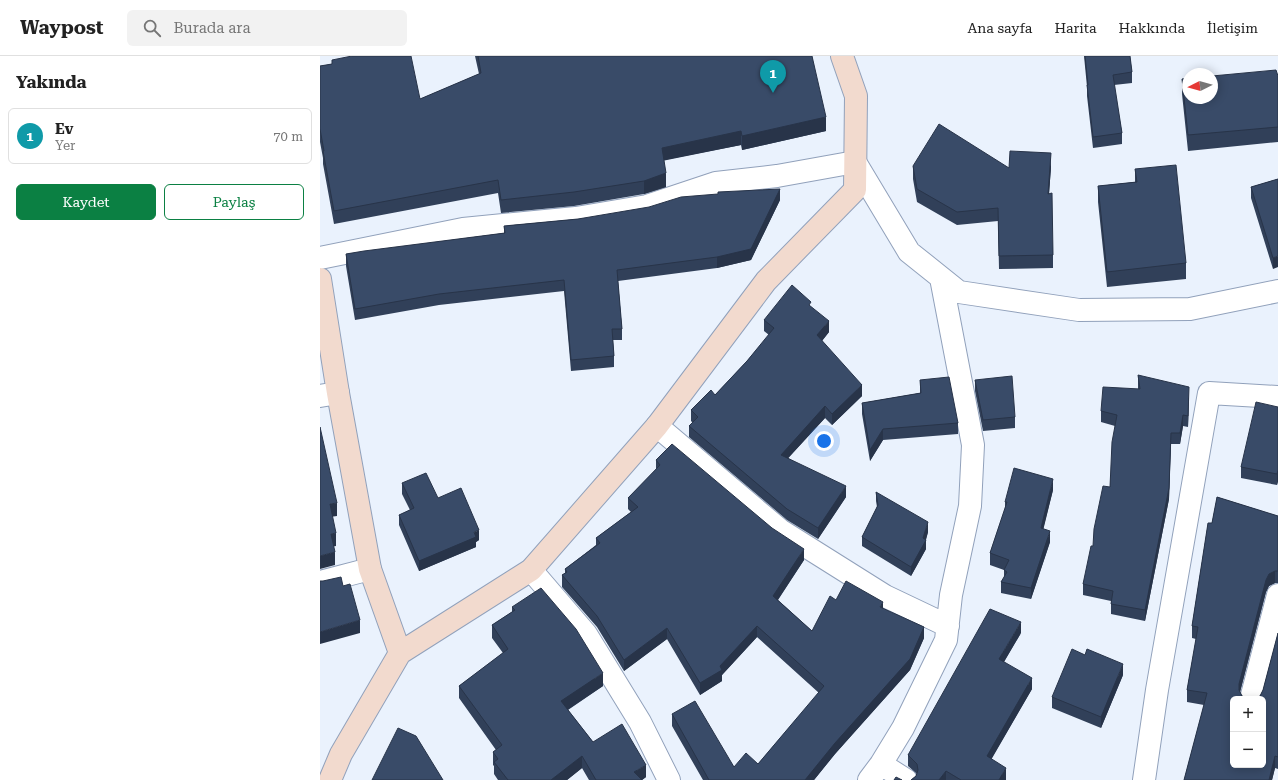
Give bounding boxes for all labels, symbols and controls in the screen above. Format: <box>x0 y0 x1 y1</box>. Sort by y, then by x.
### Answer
search box <box>127 10 407 46</box>
text: Waypost <box>20 16 103 39</box>
icon: search <box>141 17 163 39</box>
text: Burada ara <box>173 19 251 37</box>
text: Ana sayfa <box>968 20 1032 36</box>
text: Harita <box>1054 20 1097 36</box>
text: Hakkında <box>1119 20 1185 36</box>
text: İletişim <box>1207 20 1258 36</box>
pin: 1 <box>760 60 786 93</box>
north arrow <box>1182 68 1218 104</box>
text: Yakında <box>16 72 87 92</box>
text: Ev <box>55 120 74 138</box>
text: 1 <box>26 129 34 144</box>
text: 70 m <box>273 129 303 144</box>
text: Yer <box>55 138 75 153</box>
button: Kaydet <box>16 184 156 220</box>
button: Paylaş <box>164 184 304 220</box>
your location <box>814 431 834 451</box>
map controls <box>1230 696 1266 768</box>
button: + <box>1230 696 1266 732</box>
button: − <box>1230 732 1266 768</box>

